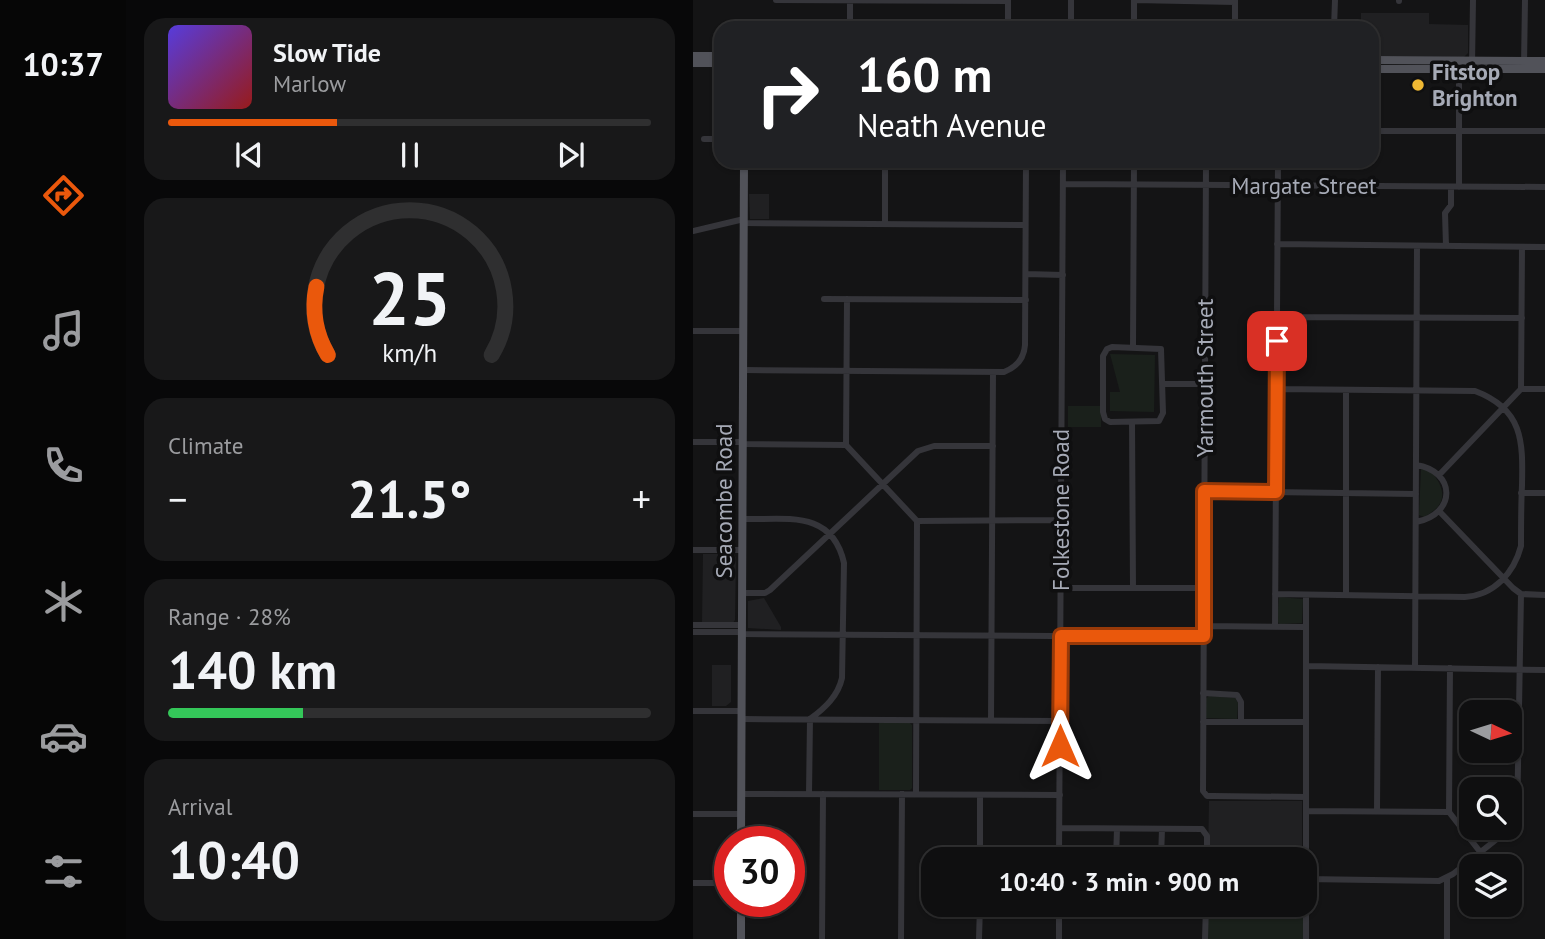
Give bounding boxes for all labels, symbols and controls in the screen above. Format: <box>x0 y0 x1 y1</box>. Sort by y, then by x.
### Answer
text: Slow Tide <box>273 36 381 69</box>
text: 160 m <box>857 42 992 106</box>
text: 10:37 <box>22 43 104 85</box>
icon: right <box>742 49 833 140</box>
place label: Fitstop Brighton <box>1432 57 1518 112</box>
text: Marlow <box>273 69 346 98</box>
marker: Fitstop Brighton <box>1410 77 1426 93</box>
text: Neath Avenue <box>857 104 1046 146</box>
icon: previous <box>230 136 268 174</box>
icon: pause <box>391 136 429 174</box>
icon: next <box>552 136 590 174</box>
icon: directions <box>39 171 88 220</box>
street label: Margate Street <box>1231 171 1377 200</box>
text: 25 <box>368 252 451 346</box>
street label: Yarmouth Street <box>1190 298 1219 458</box>
icon: music <box>39 306 88 355</box>
pin <box>1247 311 1307 371</box>
icon: arrive <box>1258 322 1296 360</box>
text: km/h <box>382 337 437 369</box>
street label: Seacombe Road <box>709 423 738 579</box>
street label: Folkestone Road <box>1046 429 1075 591</box>
text: Climate <box>168 431 243 460</box>
icon: phone <box>39 441 88 490</box>
text: 21.5° <box>348 465 471 532</box>
text: − <box>168 474 187 523</box>
text: + <box>632 474 651 523</box>
icon: climate <box>39 577 88 626</box>
text: Range · 28% <box>168 602 291 631</box>
text: 140 km <box>168 636 337 703</box>
north arrow <box>1459 700 1523 763</box>
map controls <box>1459 700 1522 917</box>
position arrow <box>1023 709 1097 783</box>
icon: car <box>39 712 88 761</box>
button: search <box>1459 777 1522 840</box>
text: Arrival <box>168 792 232 821</box>
text: 10:40 <box>168 826 300 893</box>
speed limit sign: 30 <box>714 826 805 917</box>
icon: filters <box>39 847 88 896</box>
button: layers <box>1459 854 1522 917</box>
text: 10:40 · 3 min · 900 m <box>999 865 1239 898</box>

